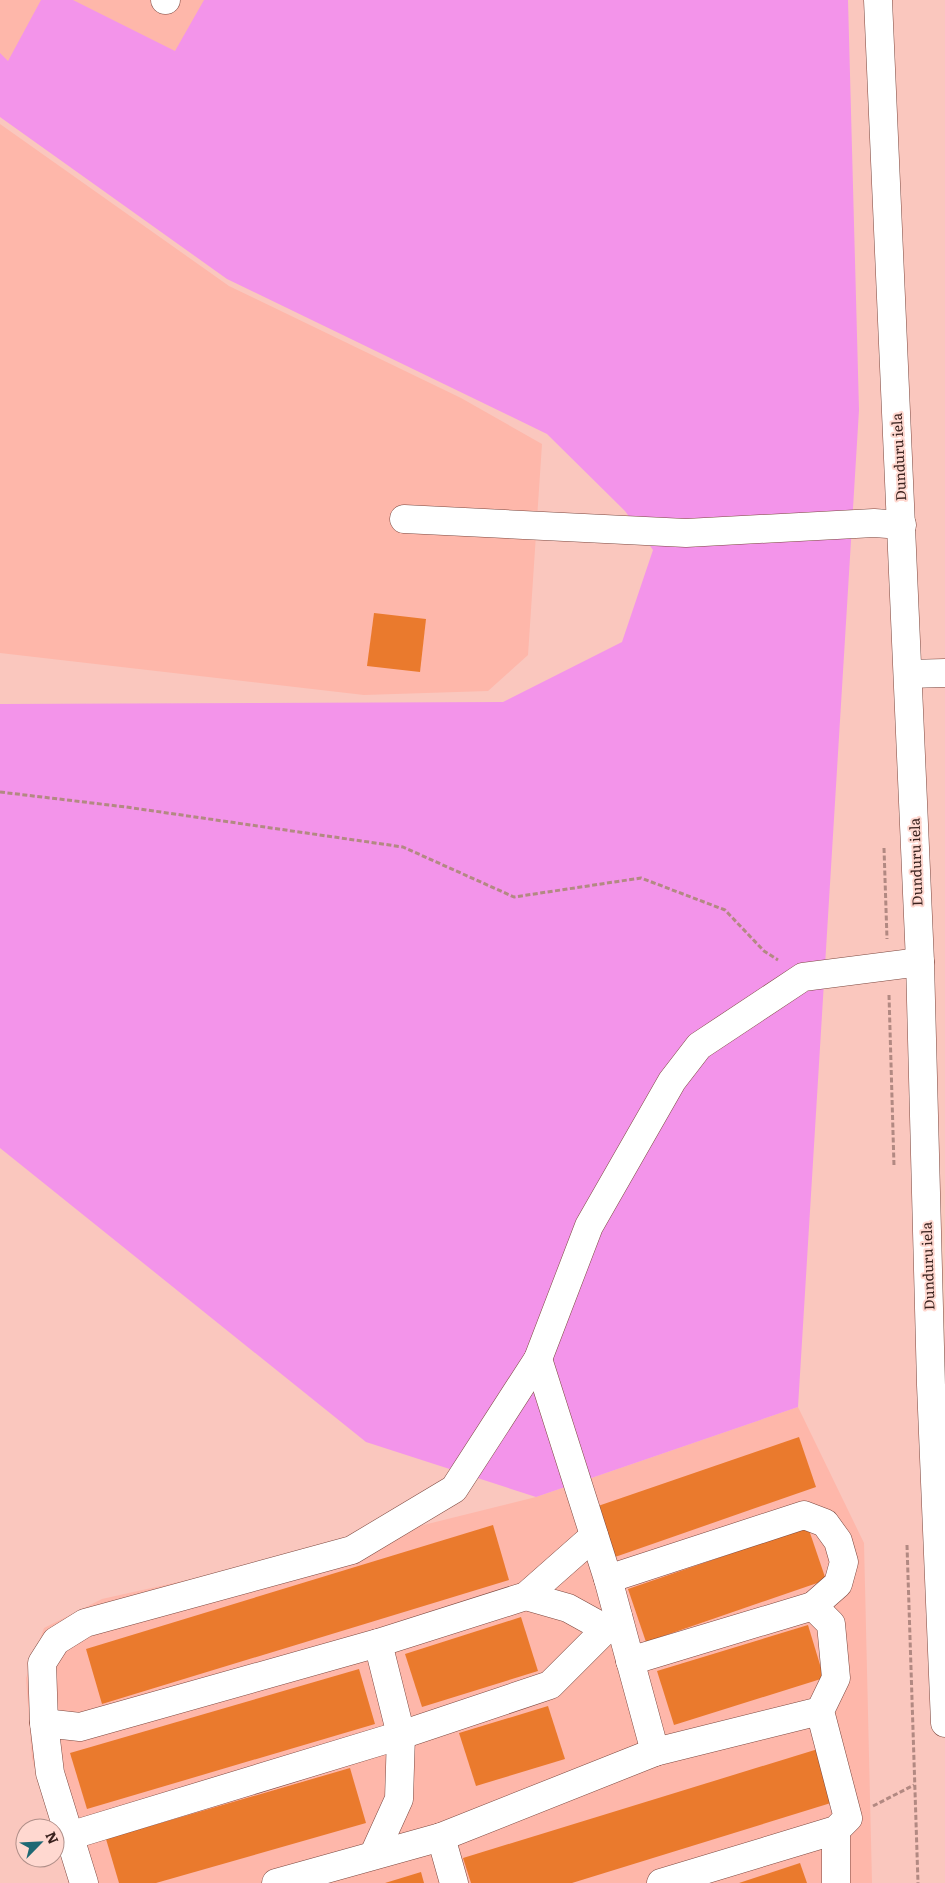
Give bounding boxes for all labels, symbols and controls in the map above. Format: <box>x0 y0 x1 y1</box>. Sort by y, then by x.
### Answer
street label: Dunduru iela <box>886 412 910 502</box>
street label: Dunduru iela <box>903 817 927 906</box>
street label: Dunduru iela <box>915 1221 939 1310</box>
north arrow <box>15 1818 65 1868</box>
text: N <box>41 1828 64 1847</box>

